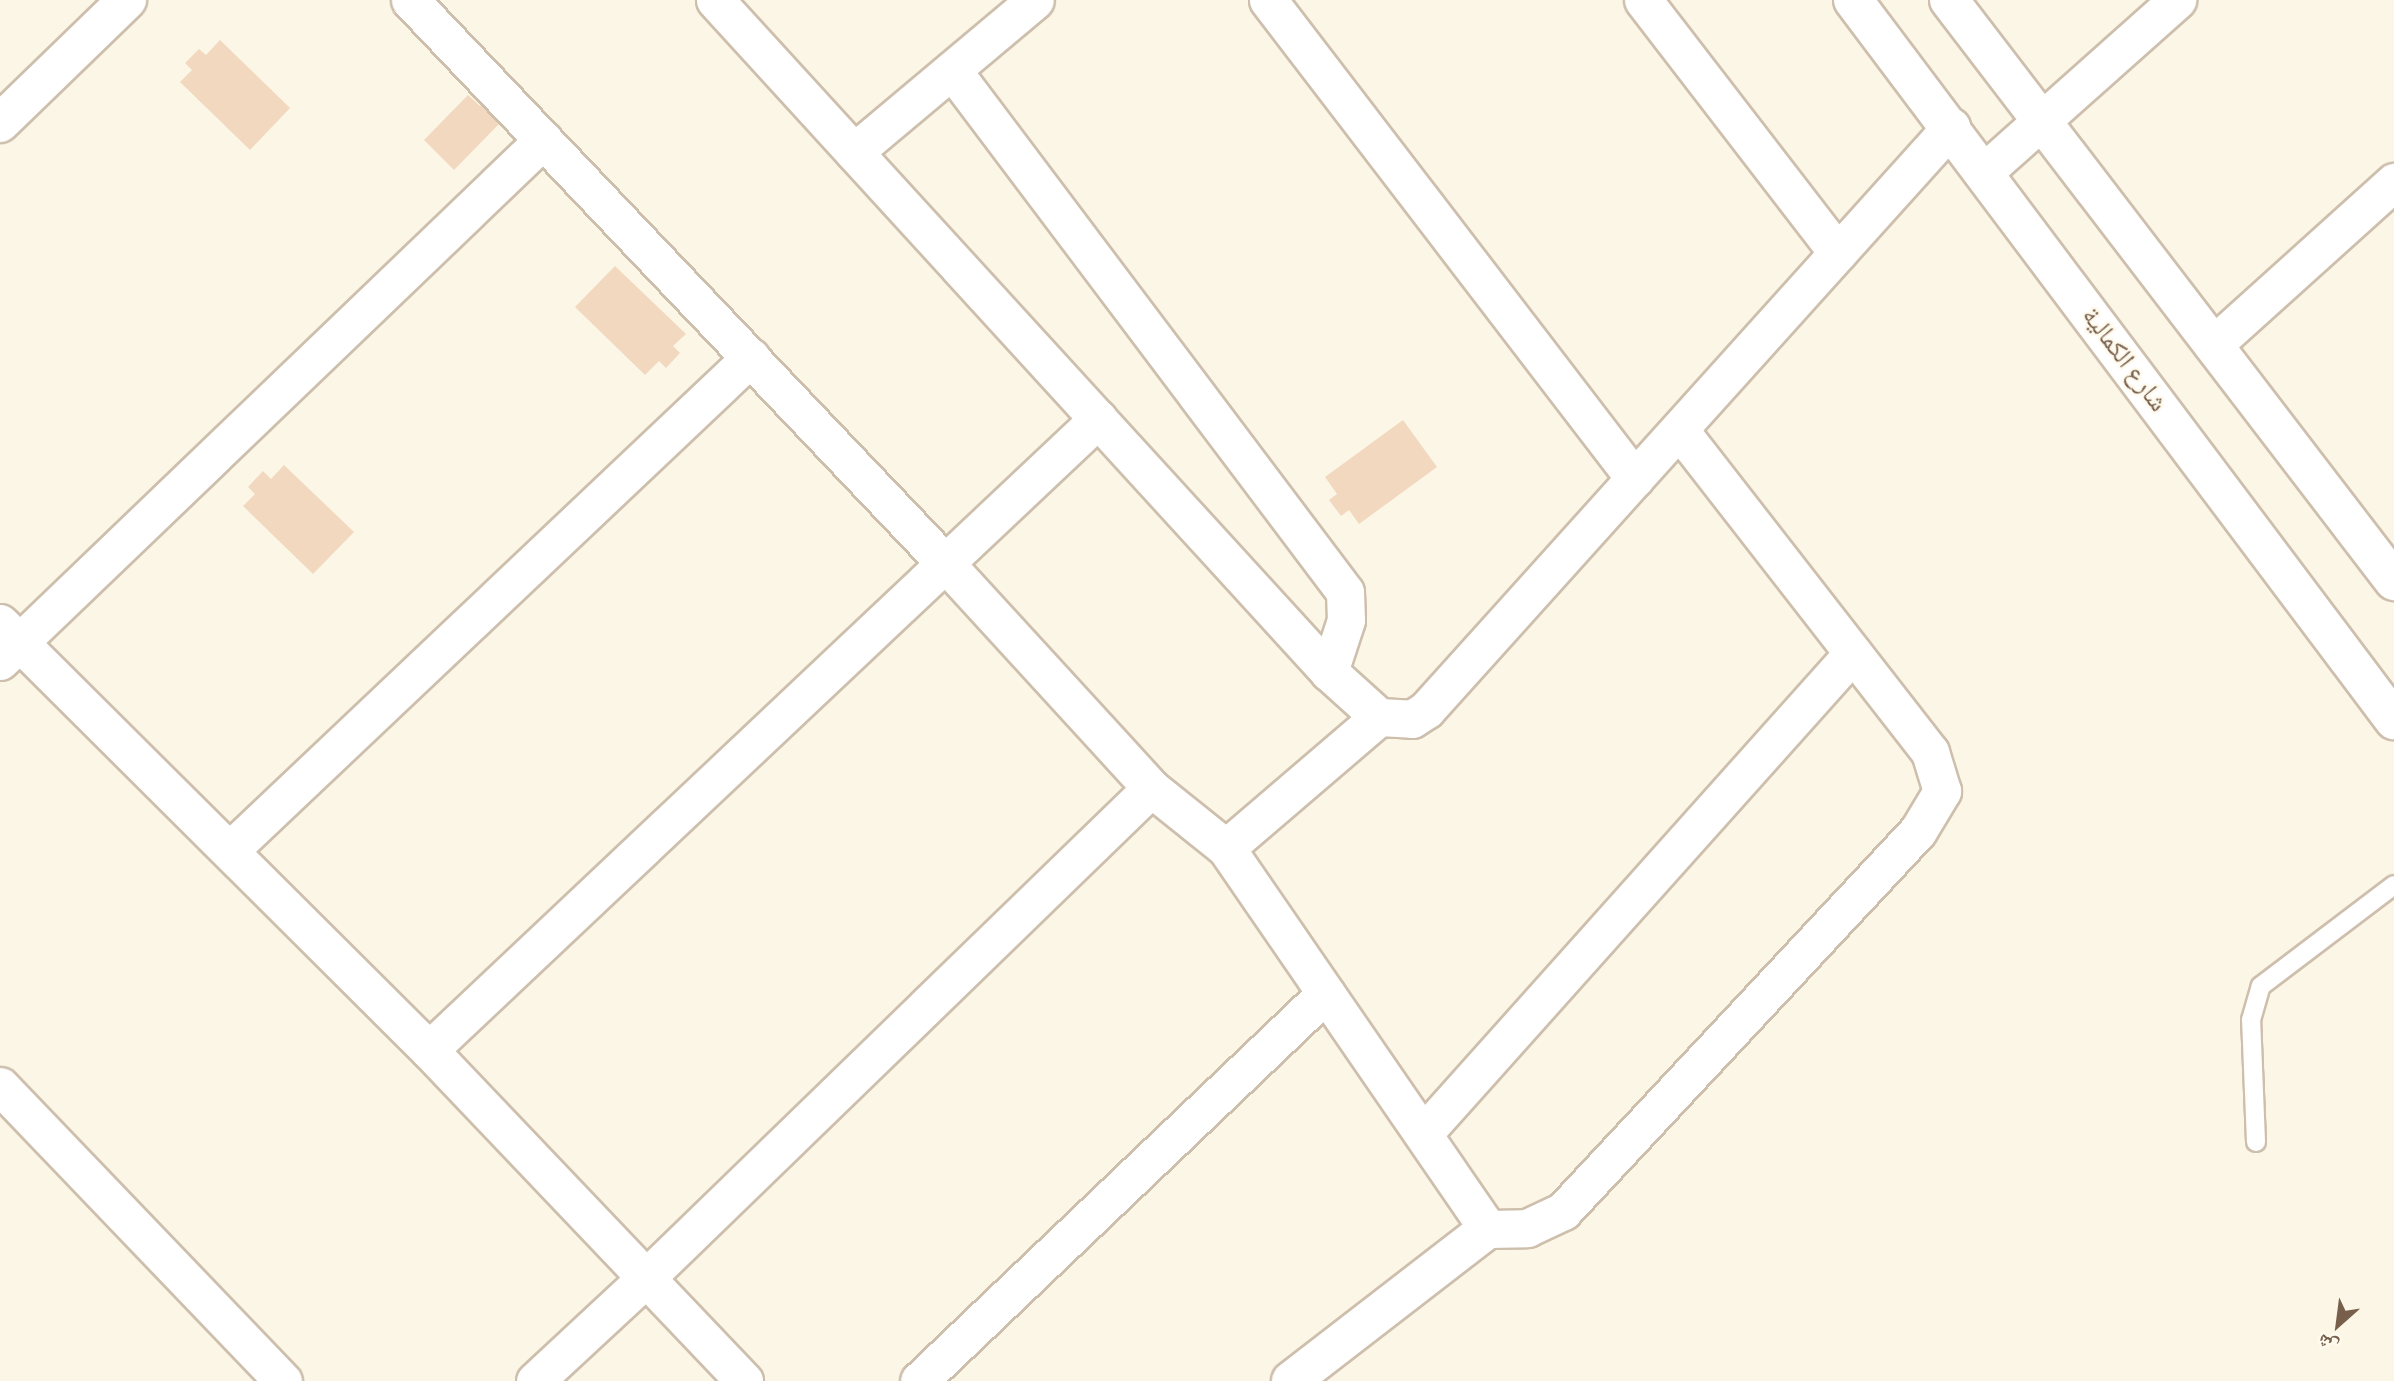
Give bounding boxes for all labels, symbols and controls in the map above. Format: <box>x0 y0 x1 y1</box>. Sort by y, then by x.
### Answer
street label: شارع الكمالية <box>2075 302 2173 418</box>
north arrow <box>2303 1290 2373 1360</box>
text: ش <box>2314 1328 2343 1359</box>

